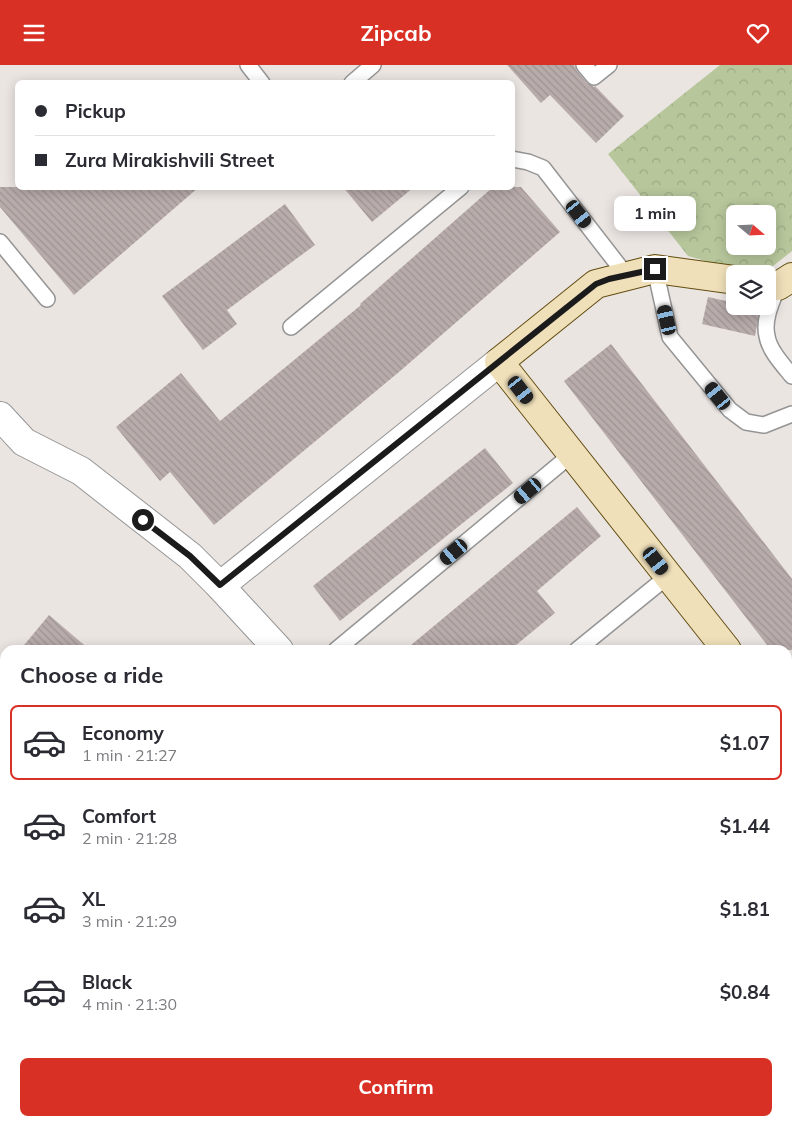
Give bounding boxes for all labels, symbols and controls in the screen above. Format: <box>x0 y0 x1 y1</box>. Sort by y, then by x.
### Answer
icon: menu <box>20 19 48 47</box>
text: Zipcab <box>360 19 432 47</box>
icon: heart <box>744 19 772 47</box>
text: Pickup <box>65 99 126 123</box>
text: Zura Mirakishvili Street <box>65 148 274 172</box>
callout: 1 min <box>614 197 696 231</box>
car <box>563 198 594 230</box>
text: 1 min <box>634 203 676 223</box>
north arrow <box>726 205 776 255</box>
map controls <box>726 205 776 315</box>
route end <box>644 258 666 280</box>
button: layers <box>726 265 776 315</box>
car <box>656 304 677 336</box>
car <box>505 374 536 406</box>
car <box>702 380 733 412</box>
car <box>511 476 544 506</box>
route start <box>132 509 154 531</box>
car <box>437 537 470 567</box>
car <box>640 545 671 577</box>
text: Choose a ride <box>20 661 163 689</box>
icon: car <box>22 720 67 765</box>
text: Economy <box>82 721 164 745</box>
text: $1.07 <box>720 731 770 755</box>
text: 1 min · 21:27 <box>82 745 177 765</box>
icon: car <box>22 803 67 848</box>
text: Comfort <box>82 804 156 828</box>
text: $1.44 <box>720 814 770 838</box>
text: 2 min · 21:28 <box>82 828 177 848</box>
icon: car <box>22 886 67 931</box>
text: XL <box>82 887 105 911</box>
text: $1.81 <box>720 897 770 921</box>
text: 3 min · 21:29 <box>82 911 177 931</box>
icon: car <box>22 969 67 1014</box>
text: Black <box>82 970 132 994</box>
text: $0.84 <box>720 980 770 1004</box>
text: 4 min · 21:30 <box>82 994 177 1014</box>
button: Confirm <box>20 1058 772 1116</box>

